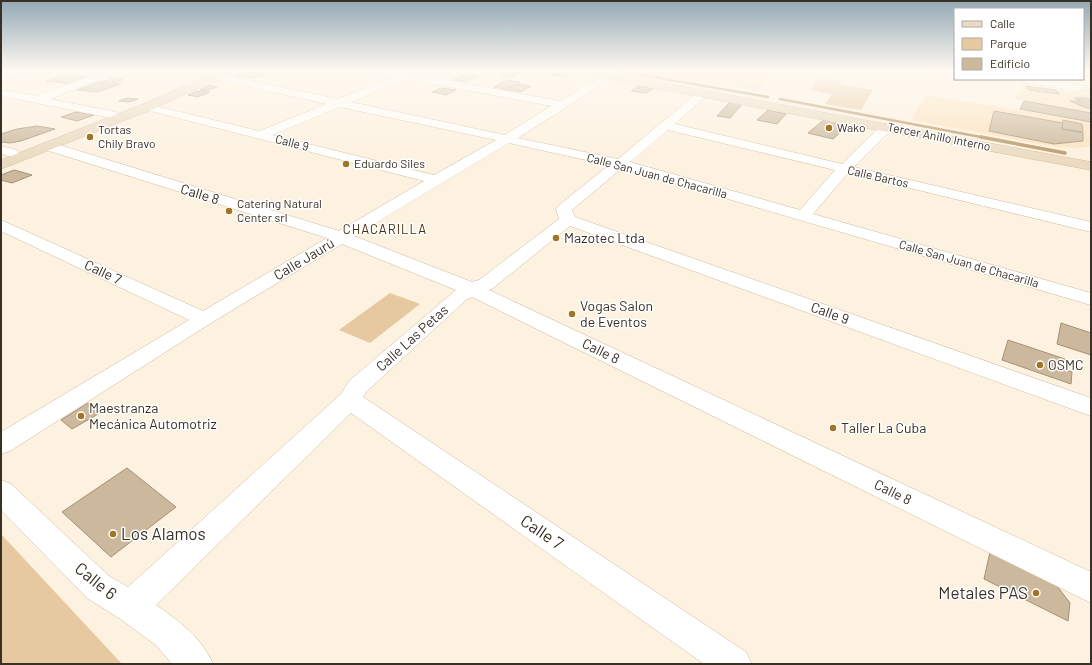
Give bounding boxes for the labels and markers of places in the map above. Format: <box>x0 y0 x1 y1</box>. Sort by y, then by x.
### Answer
place label: Wako <box>837 120 865 134</box>
place label: Tortas Chily Bravo <box>98 122 155 150</box>
marker: Wako <box>824 123 834 133</box>
marker: Tortas Chily Bravo <box>85 132 95 142</box>
place label: Eduardo Siles <box>354 156 425 170</box>
marker: Eduardo Siles <box>341 159 351 169</box>
place label: Catering Natural Center srl <box>237 196 322 224</box>
marker: Catering Natural Center srl <box>224 206 234 216</box>
place label: Mazotec Ltda <box>564 229 645 246</box>
marker: Mazotec Ltda <box>551 233 561 243</box>
place label: Vogas Salon de Eventos <box>580 297 653 330</box>
marker: Vogas Salon de Eventos <box>567 309 577 319</box>
place label: OSMC <box>1048 356 1083 373</box>
marker: OSMC <box>1035 360 1045 370</box>
place label: Maestranza Mecánica Automotriz <box>89 399 217 432</box>
marker: Maestranza Mecánica Automotriz <box>76 411 86 421</box>
place label: Taller La Cuba <box>841 419 926 436</box>
marker: Taller La Cuba <box>828 423 838 433</box>
place label: Los Alamos <box>121 523 206 543</box>
marker: Los Alamos <box>108 529 118 539</box>
place label: Metales PAS <box>938 582 1028 602</box>
marker: Metales PAS <box>1031 588 1041 598</box>

